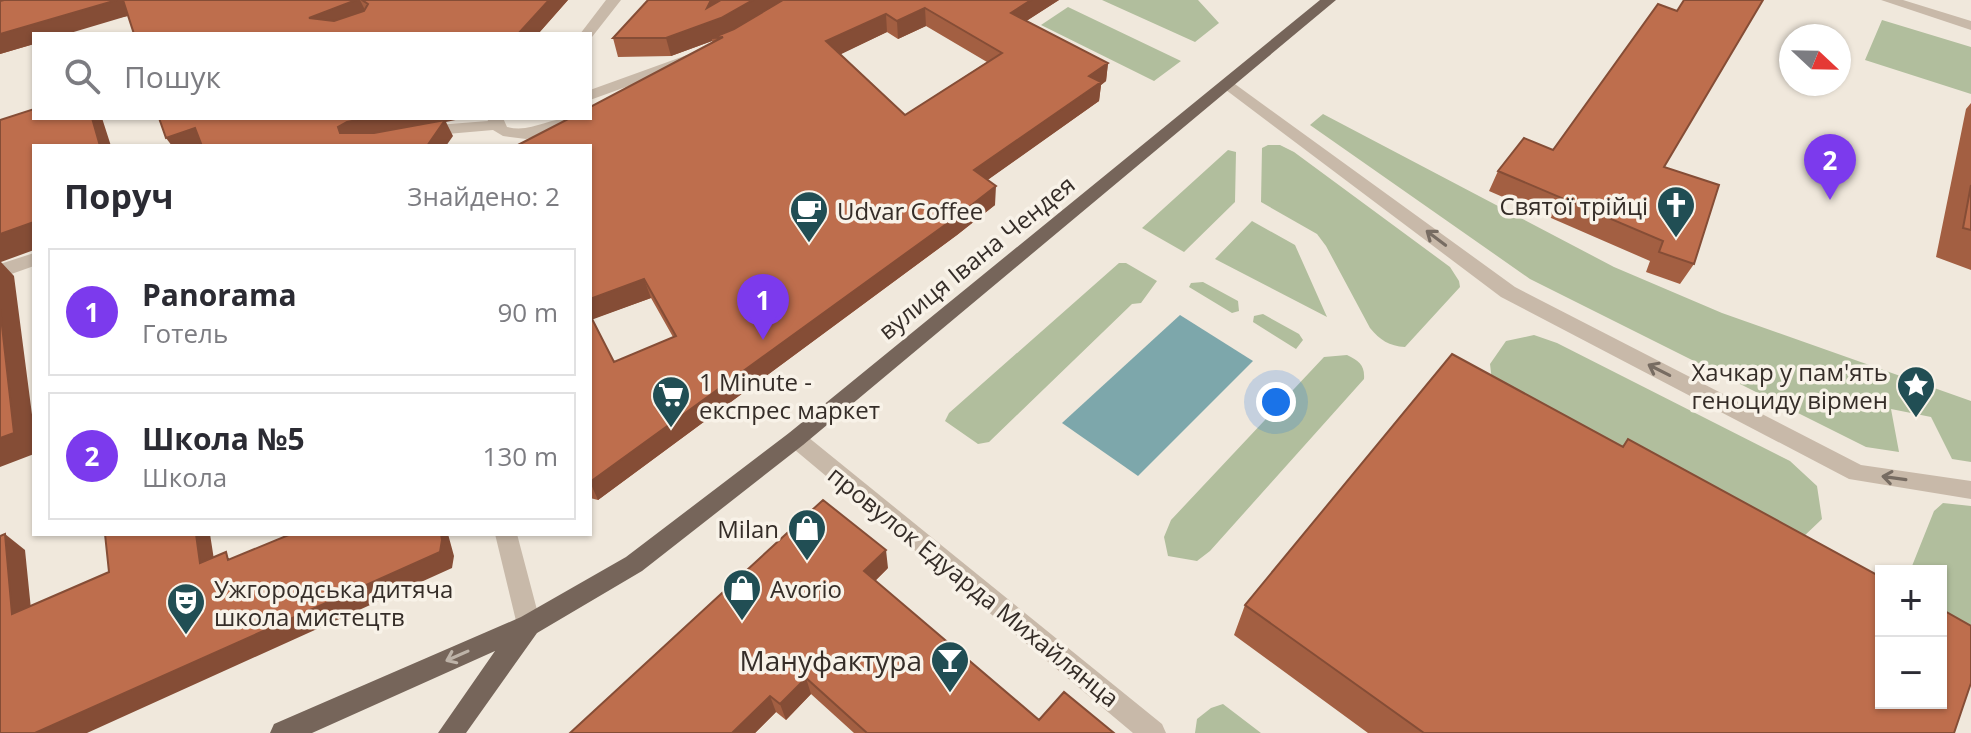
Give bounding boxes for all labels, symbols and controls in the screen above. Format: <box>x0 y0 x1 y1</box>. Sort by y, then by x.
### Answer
north arrow <box>1779 24 1851 96</box>
search box <box>32 32 592 120</box>
icon: search <box>60 54 104 98</box>
text: Пошук <box>124 56 221 97</box>
pin: 2 <box>1804 134 1856 200</box>
street label: вулиця Івана Чендея <box>871 167 1081 347</box>
text: Поруч <box>64 173 174 219</box>
text: Знайдено: 2 <box>407 178 560 214</box>
church icon: Святої трійці <box>1655 184 1697 239</box>
cafe icon: Udvar Coffee <box>788 189 830 244</box>
place label: Святої трійці <box>1499 189 1648 222</box>
place label: Udvar Coffee <box>837 194 983 227</box>
one-way arrow <box>1426 230 1447 247</box>
text: Panorama <box>142 274 297 315</box>
pin: 1 <box>737 274 789 340</box>
text: 1 <box>85 294 99 330</box>
text: 90 m <box>497 294 558 330</box>
text: Готель <box>142 315 228 351</box>
place label: Хачкар у пам'ять геноциду вірмен <box>1691 355 1888 416</box>
one-way arrow <box>1648 362 1672 378</box>
place icon: Хачкар у пам'ять геноциду вірмен <box>1895 364 1937 419</box>
place label: 1 Minute - експрес маркет <box>699 365 880 426</box>
supermarket icon: 1 Minute - експрес маркет <box>650 374 692 429</box>
your location <box>1256 382 1296 422</box>
text: Школа №5 <box>142 418 305 459</box>
text: 2 <box>85 438 99 474</box>
text: 130 m <box>483 438 558 474</box>
street label: провулок Едуарда Михайлянца <box>822 458 1126 714</box>
text: Школа <box>142 459 227 495</box>
one-way arrow <box>1882 470 1907 485</box>
shop icon: Milan <box>786 507 828 562</box>
place label: Milan <box>717 512 779 545</box>
map controls <box>1875 565 1947 709</box>
button: + <box>1875 565 1947 637</box>
shop icon: Avorio <box>721 567 763 622</box>
place label: Ужгородська дитяча школа мистецтв <box>214 572 453 633</box>
place label: Avorio <box>770 572 842 605</box>
theatre icon: Ужгородська дитяча школа мистецтв <box>165 581 207 636</box>
button: − <box>1875 637 1947 709</box>
bar icon: Мануфактура <box>929 639 971 694</box>
place label: Мануфактура <box>740 641 922 679</box>
one-way arrow <box>446 649 470 664</box>

